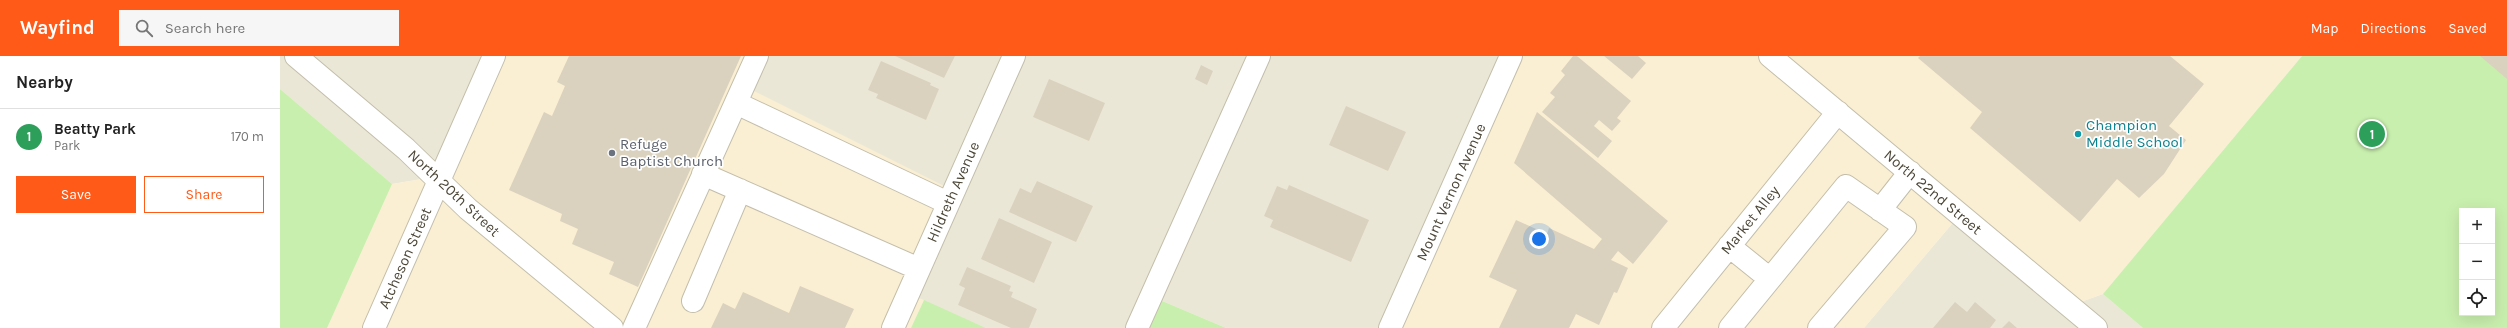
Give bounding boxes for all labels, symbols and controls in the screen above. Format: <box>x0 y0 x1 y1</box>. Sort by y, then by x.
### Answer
search box <box>119 10 399 46</box>
text: Wayfind <box>20 17 95 39</box>
icon: search <box>133 17 155 39</box>
text: Search here <box>165 19 245 37</box>
text: Map <box>2311 20 2339 37</box>
text: Directions <box>2361 20 2426 37</box>
text: Saved <box>2448 20 2487 37</box>
text: Nearby <box>16 72 73 92</box>
place label: Champion Middle School <box>2086 116 2183 151</box>
pin: 1 <box>2359 119 2385 149</box>
text: Beatty Park <box>54 120 136 138</box>
street label: Mount Vernon Avenue <box>1413 120 1489 264</box>
text: 1 <box>27 129 31 144</box>
text: 170 m <box>231 129 264 144</box>
marker: Champion Middle School <box>2073 129 2083 139</box>
place label: Refuge Baptist Church <box>620 135 723 170</box>
text: Park <box>54 138 80 153</box>
street label: Hildreth Avenue <box>923 139 983 245</box>
street label: North 20th Street <box>404 146 504 240</box>
street label: North 22nd Street <box>1880 146 1986 238</box>
marker: Refuge Baptist Church <box>607 148 617 158</box>
button: Save <box>16 176 136 213</box>
button: Share <box>144 176 264 213</box>
street label: Market Alley <box>1717 182 1783 258</box>
street label: Atcheson Street <box>375 204 435 311</box>
map controls <box>2459 208 2495 316</box>
button: + <box>2459 208 2495 244</box>
your location <box>1529 229 1549 249</box>
button: − <box>2459 244 2495 280</box>
button: locate <box>2459 280 2495 316</box>

